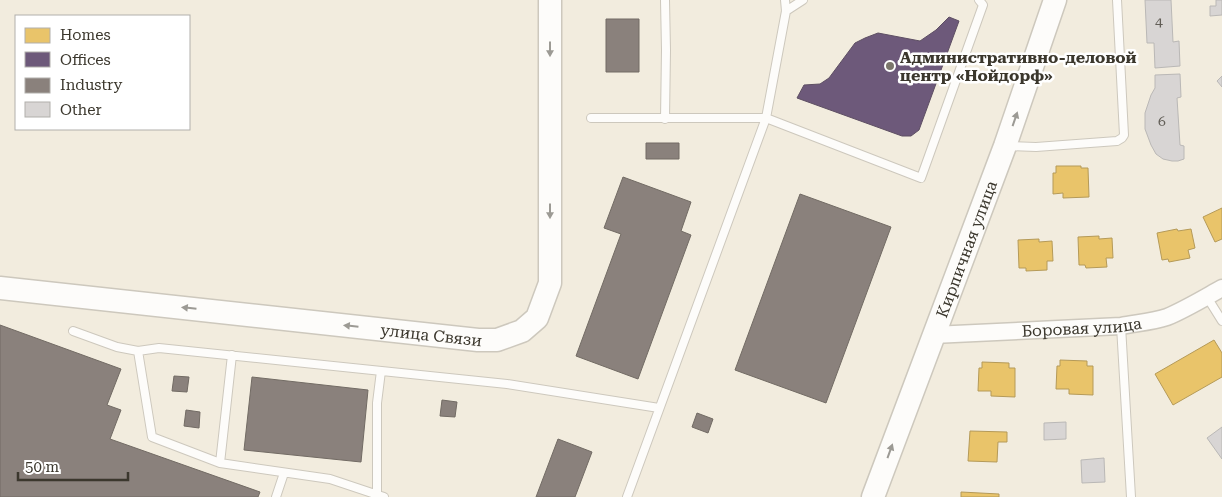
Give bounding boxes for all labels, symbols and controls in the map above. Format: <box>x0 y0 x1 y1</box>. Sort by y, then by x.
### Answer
house number: 4 <box>1155 13 1163 29</box>
legend <box>15 15 190 130</box>
text: Homes <box>60 26 111 44</box>
one-way arrow <box>546 41 554 57</box>
place label: Административно-деловой центр «Нойдорф» <box>900 48 1137 85</box>
text: Offices <box>60 51 111 69</box>
marker: Административно-деловой центр «Нойдорф» <box>884 60 896 72</box>
text: Industry <box>60 76 122 94</box>
text: Other <box>60 101 102 119</box>
one-way arrow <box>1011 111 1019 126</box>
house number: 6 <box>1158 113 1166 129</box>
street label: Кирпичная улица <box>932 178 1001 320</box>
one-way arrow <box>546 203 554 219</box>
one-way arrow <box>181 304 197 312</box>
street label: Боровая улица <box>1021 314 1143 341</box>
street label: улица Связи <box>380 320 483 350</box>
one-way arrow <box>342 322 358 330</box>
one-way arrow <box>887 444 894 459</box>
scale bar <box>18 450 128 482</box>
text: 50 m <box>25 458 60 476</box>

